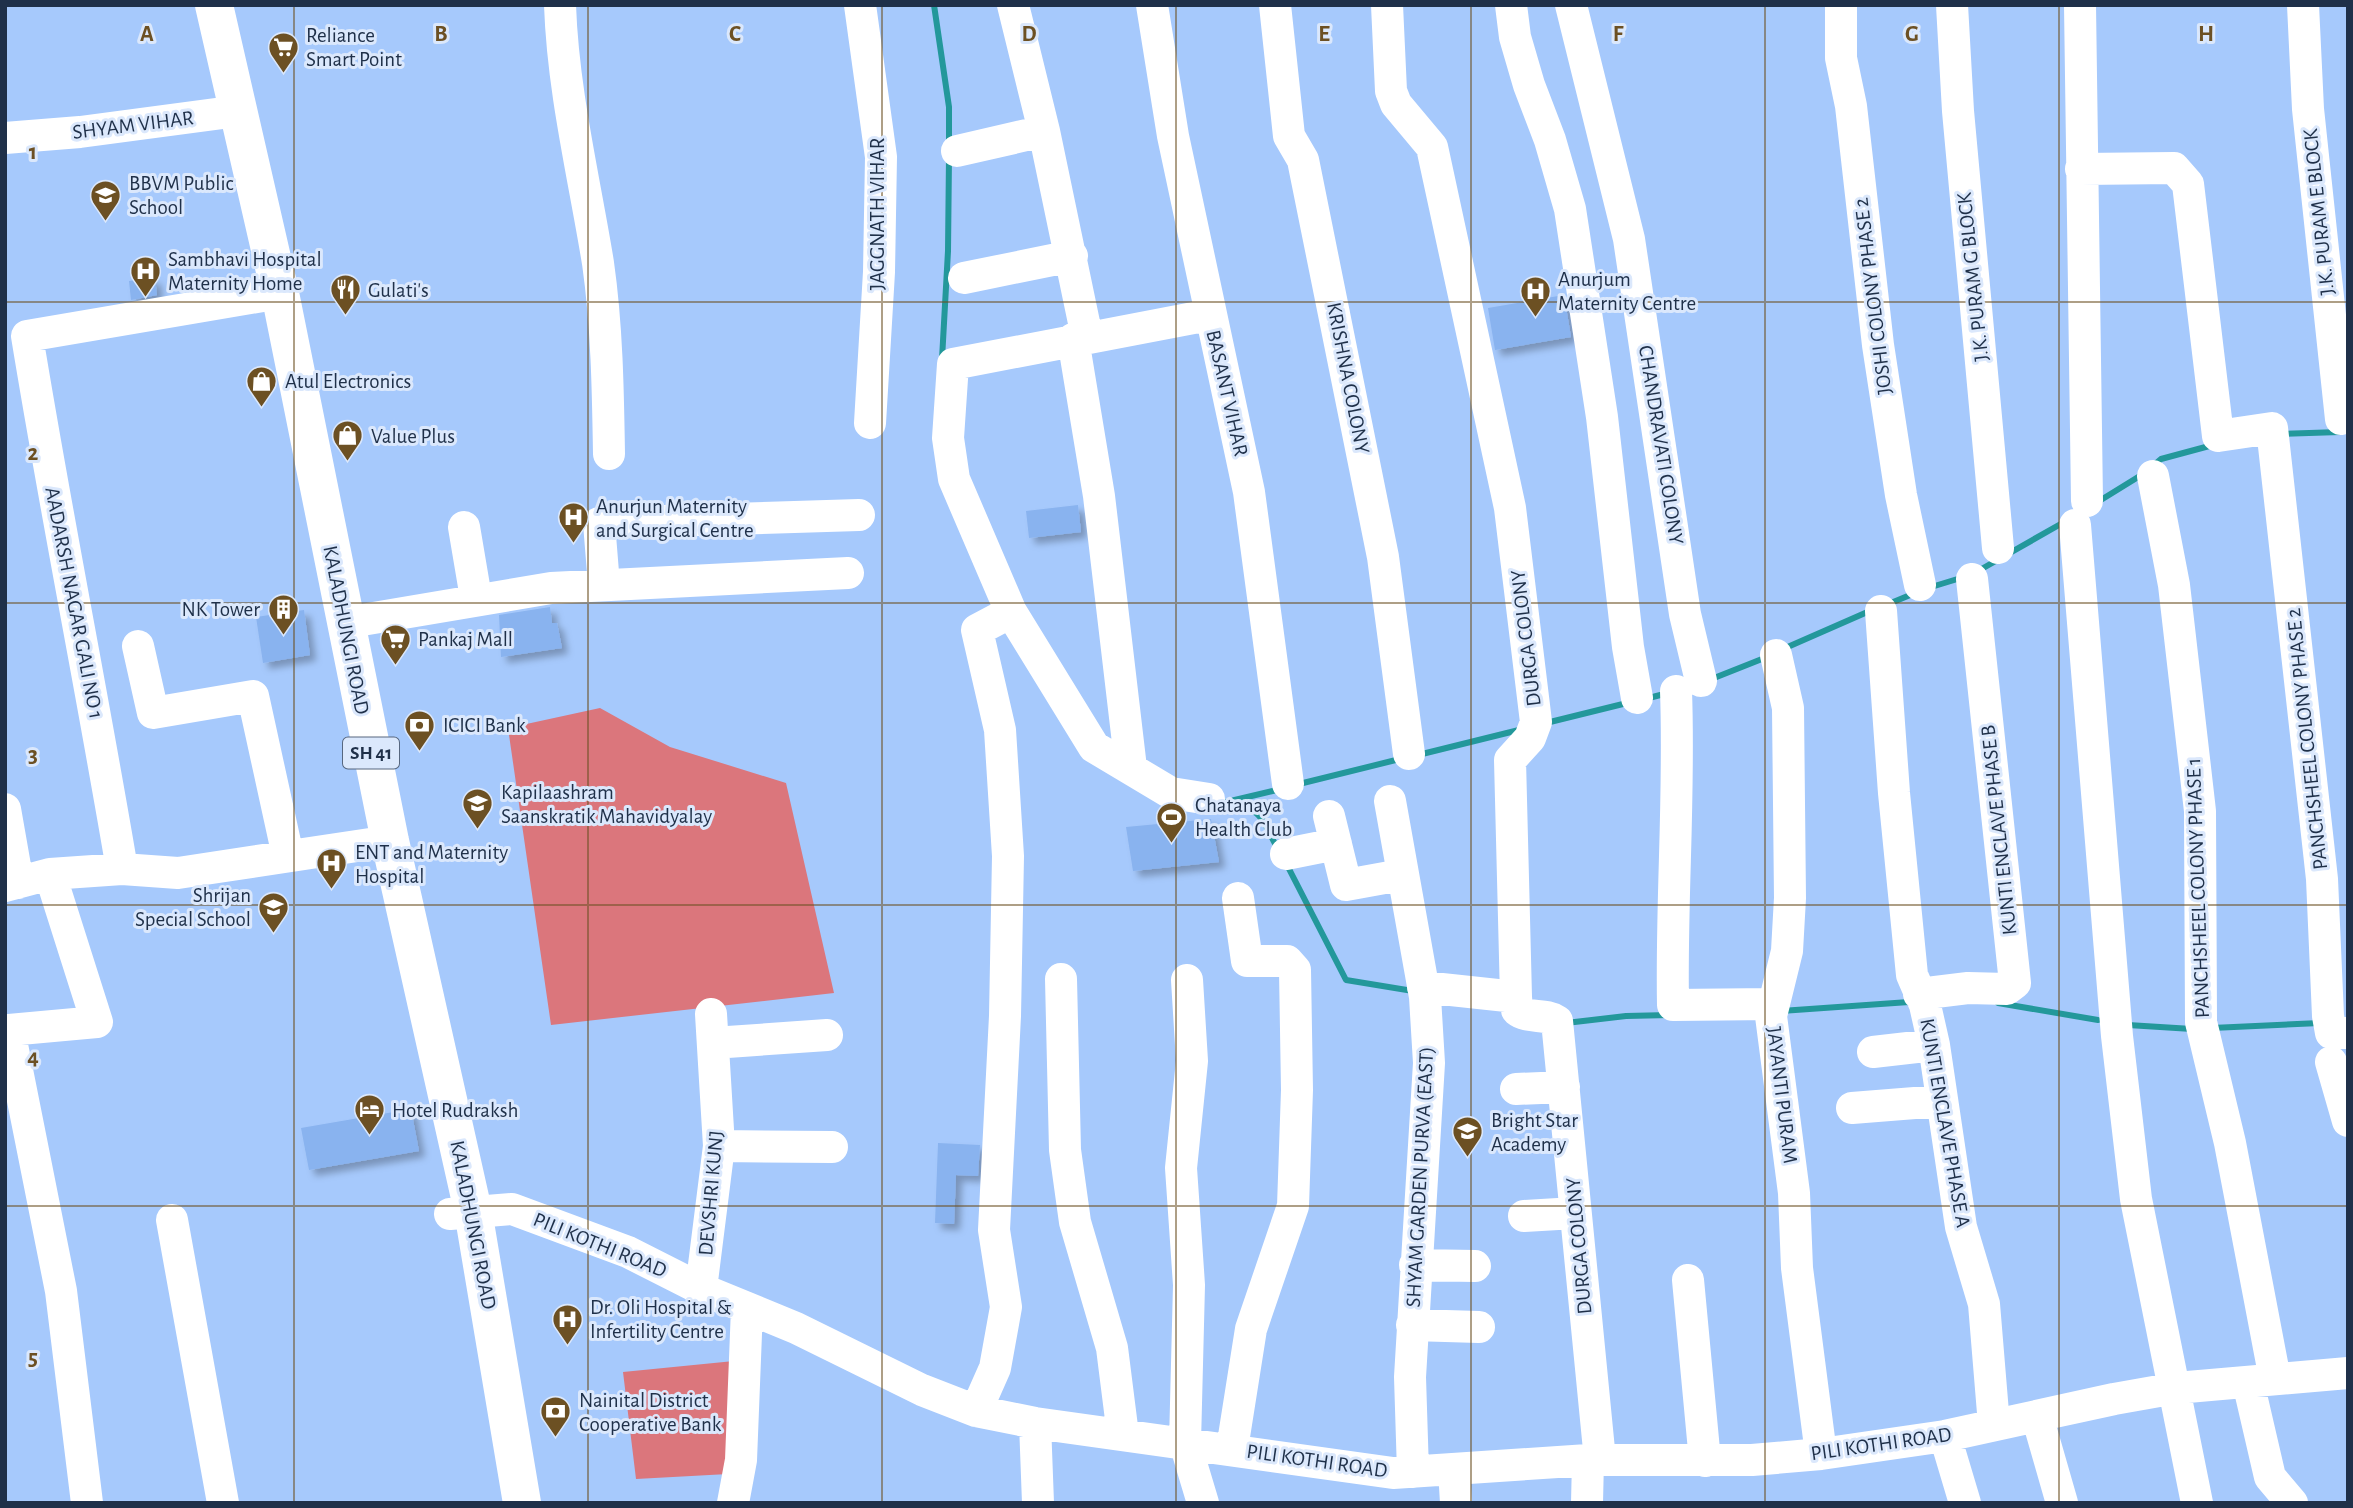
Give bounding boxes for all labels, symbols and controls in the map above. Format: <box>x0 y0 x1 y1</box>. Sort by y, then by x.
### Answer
text: A <box>140 23 154 46</box>
text: B <box>434 23 448 46</box>
text: C <box>729 23 741 46</box>
text: D <box>1021 23 1037 46</box>
text: E <box>1318 23 1330 46</box>
text: F <box>1613 23 1624 46</box>
text: G <box>1905 23 1919 46</box>
text: H <box>2198 23 2214 46</box>
place label: Reliance Smart Point <box>306 25 402 70</box>
supermarket icon: Reliance Smart Point <box>266 30 300 74</box>
street label: SHYAM VIHAR <box>71 107 195 143</box>
street label: J.K. PURAM E BLOCK <box>2300 127 2338 296</box>
street label: JAGGNATH VIHAR <box>867 138 888 290</box>
text: 1 <box>29 141 37 164</box>
place label: BBVM Public School <box>129 173 234 218</box>
school or university icon: BBVM Public School <box>89 178 123 222</box>
street label: J.K. PURAM G BLOCK <box>1954 191 1992 362</box>
street label: JOSHI COLONY PHASE 2 <box>1851 197 1895 395</box>
place label: Sambhavi Hospital Maternity Home <box>168 249 322 294</box>
hospital icon: Sambhavi Hospital Maternity Home <box>128 254 162 298</box>
place label: Anurjum Maternity Centre <box>1558 269 1696 314</box>
restaurant icon: Gulati's <box>328 273 362 317</box>
hospital icon: Anurjum Maternity Centre <box>1518 274 1552 318</box>
place label: Gulati's <box>368 280 429 301</box>
street label: KRISHNA COLONY <box>1323 300 1373 456</box>
street label: BASANT VIHAR <box>1202 328 1252 458</box>
street label: CHANDRAVATI COLONY <box>1635 344 1687 546</box>
shop icon: Atul Electronics <box>245 364 279 408</box>
place label: Atul Electronics <box>285 371 411 392</box>
shop icon: Value Plus <box>331 419 365 463</box>
place label: Value Plus <box>371 426 455 447</box>
text: 2 <box>28 442 39 465</box>
street label: AADARSH NAGAR GALI NO 1 <box>41 485 107 721</box>
place label: Anurjun Maternity and Surgical Centre <box>596 496 754 541</box>
hospital icon: Anurjun Maternity and Surgical Centre <box>556 501 590 545</box>
street label: KALADHUNGI ROAD <box>319 544 373 716</box>
street label: DURGA COLONY <box>1507 569 1545 707</box>
building icon: NK Tower <box>266 592 300 636</box>
place label: NK Tower <box>181 599 260 620</box>
street label: PANCHSHEEL COLONY PHASE 2 <box>2283 607 2331 871</box>
supermarket icon: Pankaj Mall <box>378 622 412 666</box>
place label: Pankaj Mall <box>418 629 513 650</box>
bank icon: ICICI Bank <box>403 708 437 752</box>
place label: ICICI Bank <box>443 715 526 736</box>
street label: KUNTI ENCLAVE PHASE B <box>1978 724 2020 936</box>
road number: SH 41 <box>343 738 399 768</box>
text: 3 <box>28 744 38 767</box>
street label: PANCHSHEEL COLONY PHASE 1 <box>2183 757 2213 1019</box>
place label: Kapilaashram Saanskratik Mahavidyalay <box>501 782 712 827</box>
school or university icon: Kapilaashram Saanskratik Mahavidyalay <box>461 787 495 831</box>
place label: Chatanaya Health Club <box>1195 795 1292 840</box>
sports icon: Chatanaya Health Club <box>1155 800 1189 844</box>
place label: ENT and Maternity Hospital <box>355 842 508 887</box>
hospital icon: ENT and Maternity Hospital <box>315 847 349 891</box>
place label: Shrijan Special School <box>135 885 251 930</box>
school or university icon: Shrijan Special School <box>257 890 291 934</box>
street label: KUNTI ENCLAVE PHASE A <box>1916 1017 1974 1229</box>
street label: JAYANTI PURAM <box>1763 1025 1801 1165</box>
text: 4 <box>27 1046 39 1069</box>
street label: SHYAM GARDEN PURVA (EAST) <box>1403 1046 1437 1308</box>
hotel icon: Hotel Rudraksh <box>352 1093 386 1137</box>
place label: Hotel Rudraksh <box>392 1100 518 1121</box>
place label: Bright Star Academy <box>1491 1110 1578 1155</box>
school or university icon: Bright Star Academy <box>1451 1115 1485 1159</box>
street label: DEVSHRI KUNJ <box>695 1129 727 1257</box>
street label: KALADHUNGI ROAD <box>446 1139 500 1311</box>
street label: DURGA COLONY <box>1563 1177 1595 1315</box>
street label: PILI KOTHI ROAD <box>530 1209 670 1281</box>
place label: Dr. Oli Hospital & Infertility Centre <box>590 1297 732 1342</box>
hospital icon: Dr. Oli Hospital & Infertility Centre <box>550 1302 584 1346</box>
text: 5 <box>28 1347 38 1370</box>
place label: Nainital District Cooperative Bank <box>579 1390 722 1435</box>
bank icon: Nainital District Cooperative Bank <box>539 1395 573 1439</box>
street label: PILI KOTHI ROAD <box>1809 1424 1953 1464</box>
street label: PILI KOTHI ROAD <box>1245 1441 1389 1481</box>

